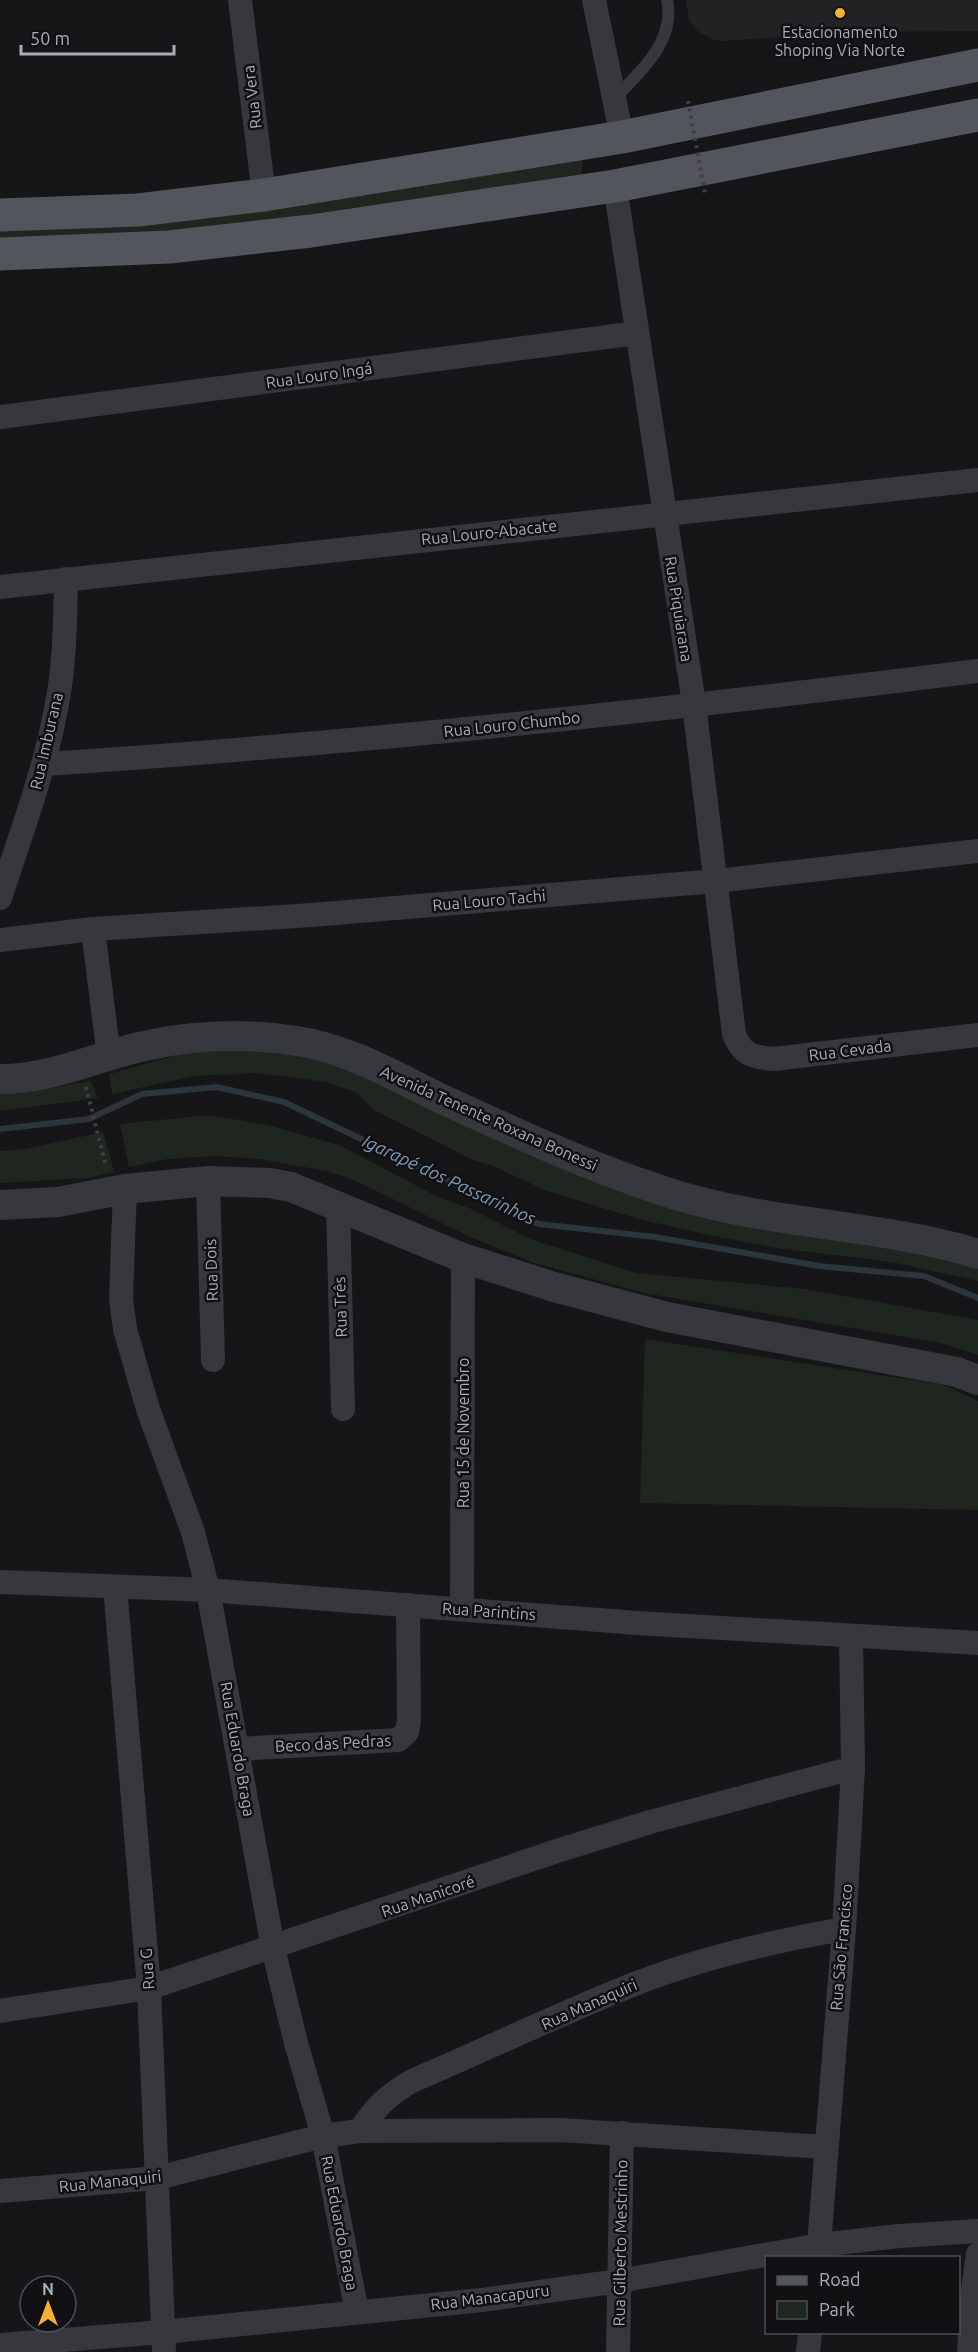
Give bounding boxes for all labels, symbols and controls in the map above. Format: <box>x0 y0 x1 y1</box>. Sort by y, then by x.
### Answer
marker: Estacionamento Shoping Via Norte <box>833 6 847 20</box>
scale bar <box>21 18 174 56</box>
place label: Estacionamento Shoping Via Norte <box>775 23 905 59</box>
text: 50 m <box>30 28 70 48</box>
street label: Rua Vera <box>239 64 265 130</box>
street label: Rua Louro Ingá <box>265 359 373 391</box>
street label: Rua Louro-Abacate <box>420 516 558 548</box>
street label: Rua Piquiarana <box>662 555 696 663</box>
street label: Rua Imburana <box>26 691 66 791</box>
street label: Rua Louro Chumbo <box>443 708 581 740</box>
street label: Rua Louro Tachi <box>432 886 546 914</box>
street label: Rua Cevada <box>808 1036 892 1064</box>
street label: Avenida Tenente Roxana Bonessi <box>378 1062 600 1174</box>
water label: Igarapé dos Passarinhos <box>360 1130 540 1228</box>
street label: Rua Dois <box>201 1238 221 1302</box>
street label: Rua Três <box>330 1276 350 1338</box>
street label: Rua 15 de Novembro <box>454 1358 472 1508</box>
street label: Rua Parintins <box>441 1599 537 1623</box>
street label: Rua Eduardo Braga <box>217 1680 259 1818</box>
street label: Beco das Pedras <box>274 1731 392 1755</box>
street label: Rua Manicoré <box>379 1872 477 1920</box>
street label: Rua São Francisco <box>826 1883 856 2011</box>
street label: Rua G <box>137 1948 157 1990</box>
street label: Rua Manaquiri <box>538 1975 640 2033</box>
street label: Rua Eduardo Braga <box>318 2154 362 2292</box>
street label: Rua Gilberto Mestrinho <box>610 2159 630 2327</box>
street label: Rua Manaquiri <box>58 2167 162 2195</box>
legend <box>765 2256 960 2334</box>
text: Road <box>819 2269 861 2289</box>
north arrow <box>18 2274 78 2334</box>
text: N <box>42 2280 54 2298</box>
street label: Rua Manacapuru <box>429 2281 551 2313</box>
text: Park <box>819 2299 855 2319</box>

